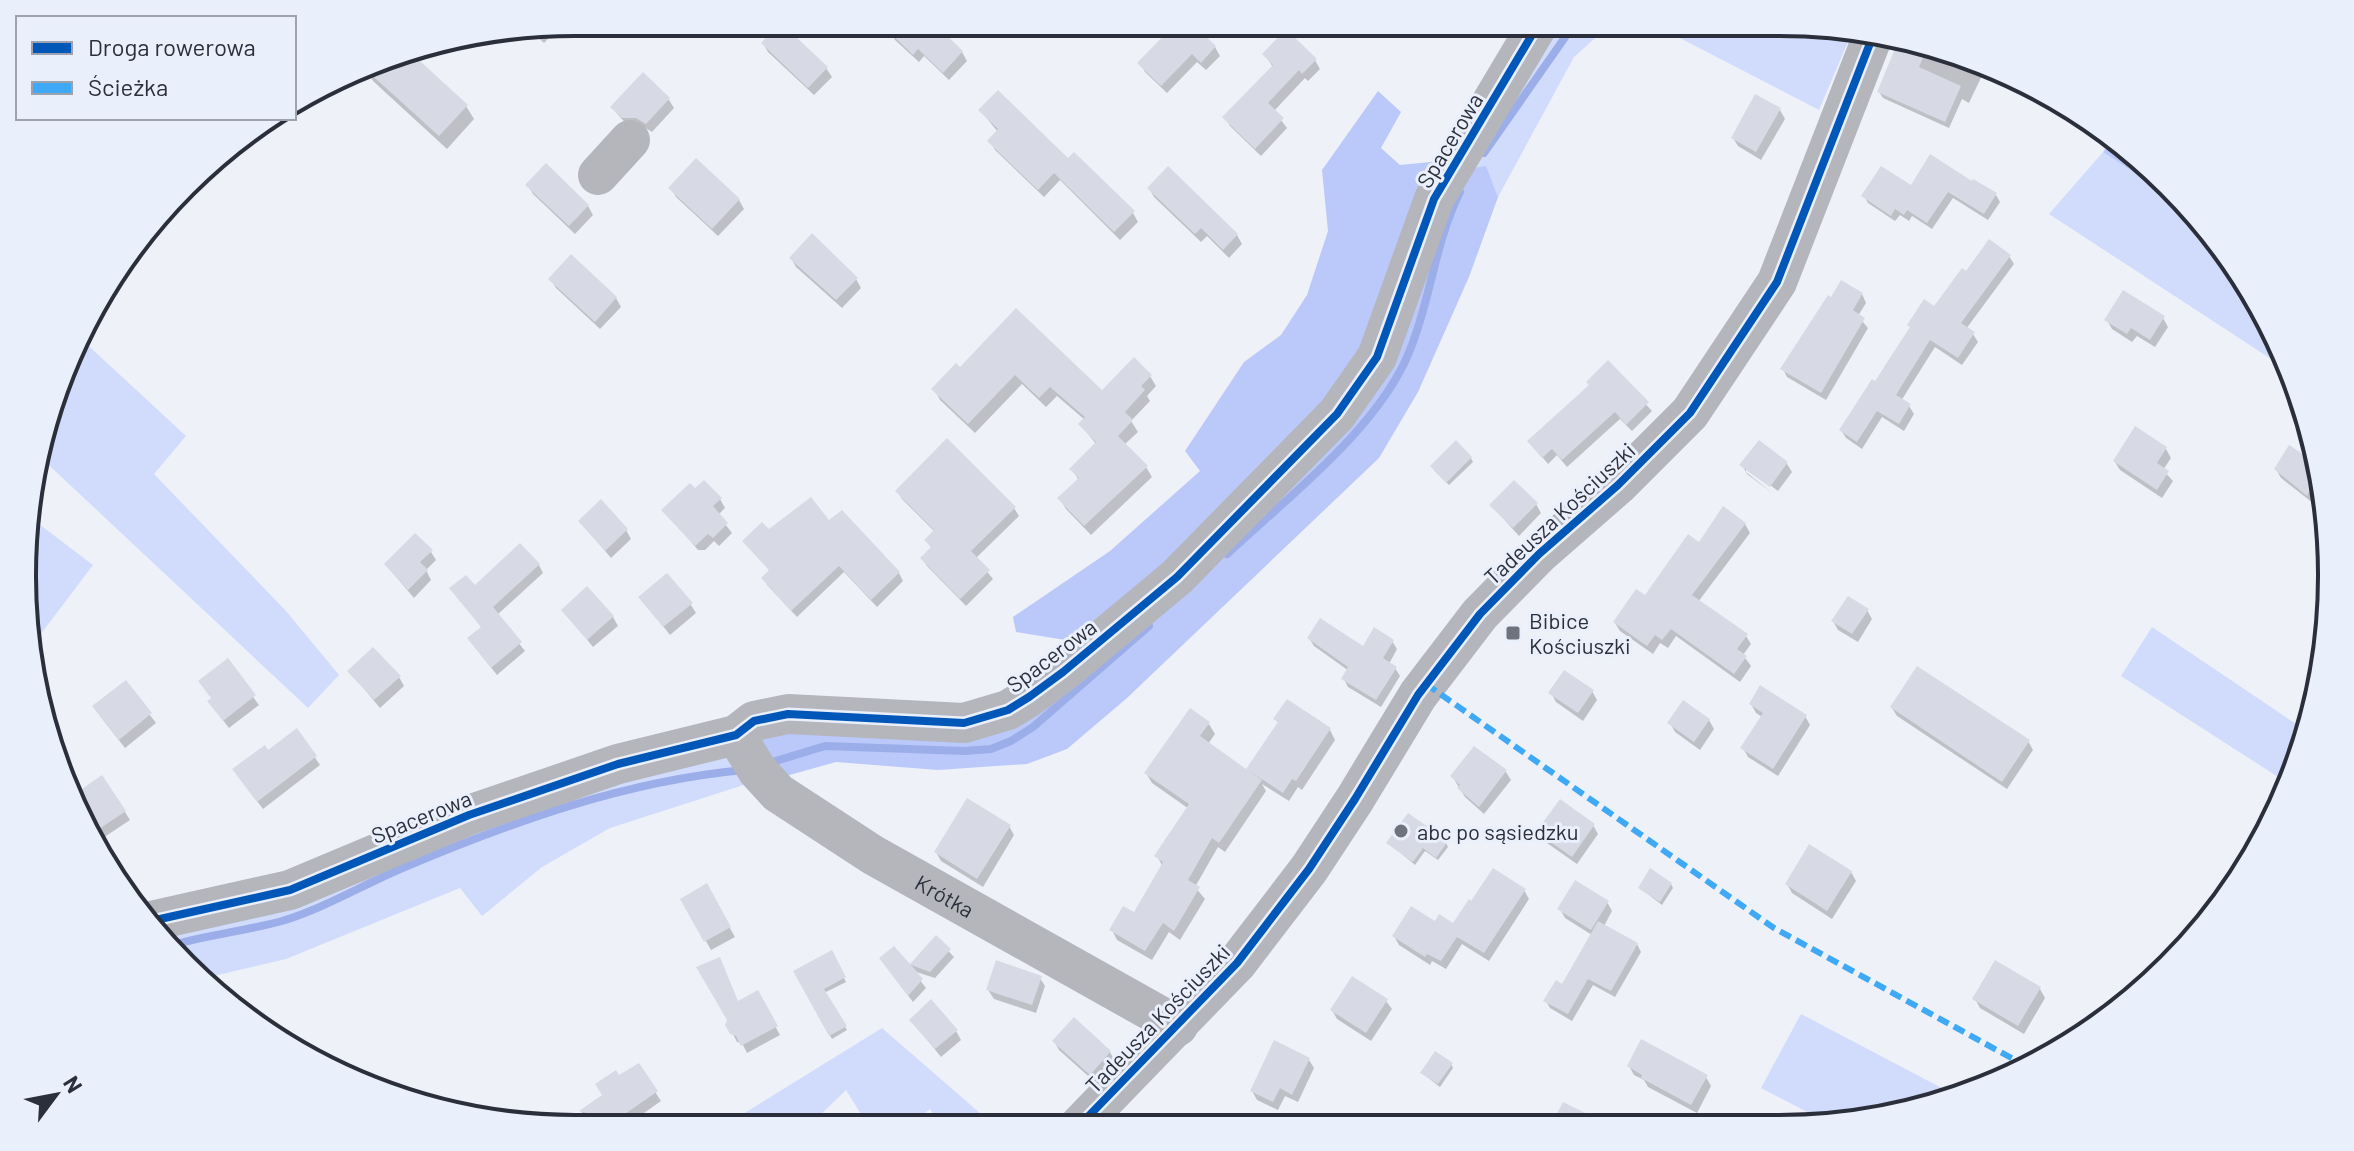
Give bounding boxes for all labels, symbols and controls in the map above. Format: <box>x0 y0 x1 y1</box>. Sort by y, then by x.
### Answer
legend <box>16 16 296 120</box>
text: Droga rowerowa <box>88 32 256 61</box>
text: Ścieżka <box>88 72 168 101</box>
street label: Spacerowa <box>1411 88 1487 192</box>
street label: Tadeusza Kościuszki <box>1478 436 1640 590</box>
place label: Bibice Kościuszki <box>1529 607 1631 658</box>
street label: Spacerowa <box>1001 613 1101 697</box>
marker: Bibice Kościuszki <box>1504 624 1522 642</box>
street label: Spacerowa <box>367 784 475 848</box>
place label: abc po sąsiedzku <box>1417 818 1579 844</box>
marker: abc po sąsiedzku <box>1392 822 1410 840</box>
street label: Krótka <box>911 869 979 922</box>
street label: Tadeusza Kościuszki <box>1079 938 1235 1098</box>
north arrow <box>16 1055 96 1135</box>
text: N <box>59 1071 89 1097</box>

